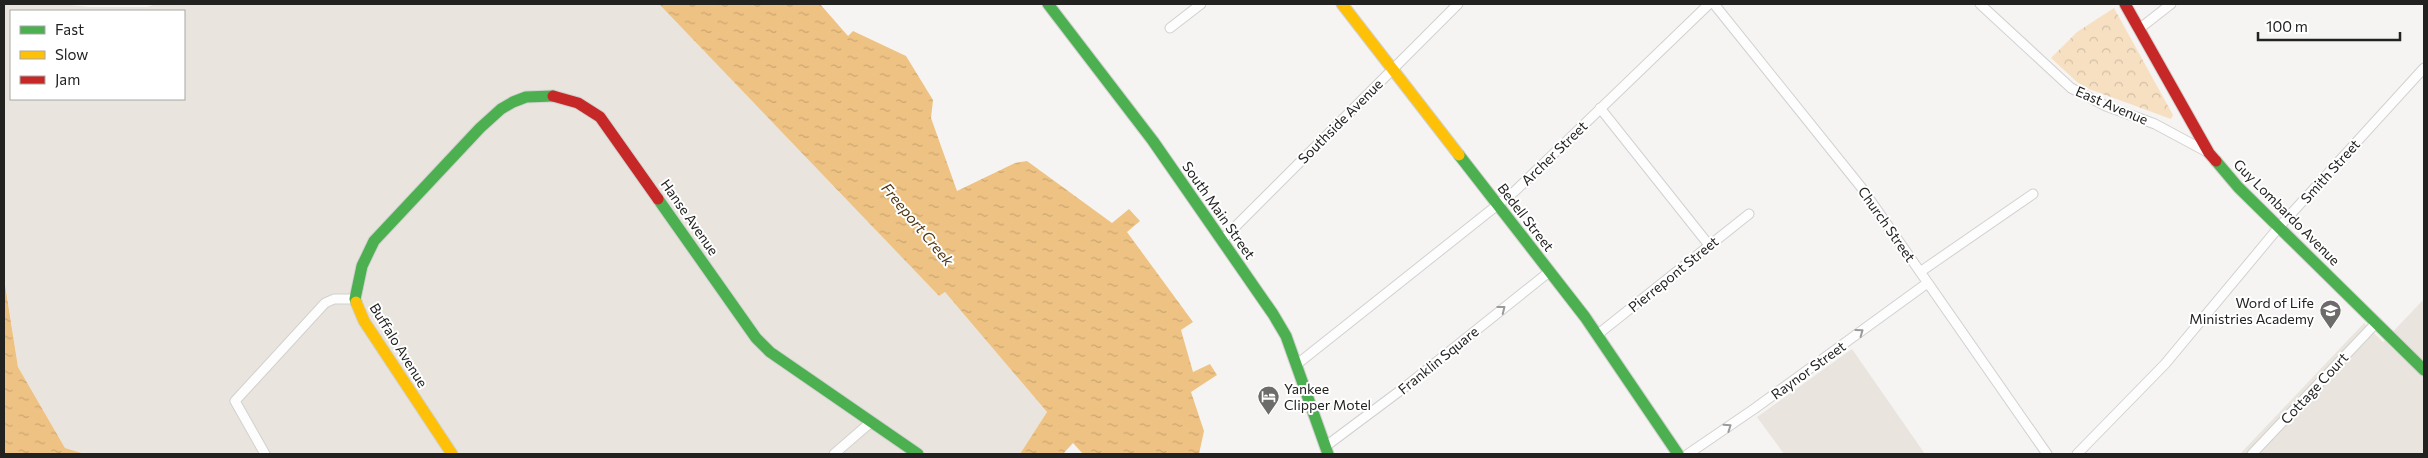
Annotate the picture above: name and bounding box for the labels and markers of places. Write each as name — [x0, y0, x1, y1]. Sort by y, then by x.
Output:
place label: Word of Life Ministries Academy — [2189, 294, 2314, 327]
school or university icon: Word of Life Ministries Academy — [2318, 298, 2342, 329]
place label: Yankee Clipper Motel — [1284, 380, 1371, 413]
hotel icon: Yankee Clipper Motel — [1256, 384, 1280, 415]

